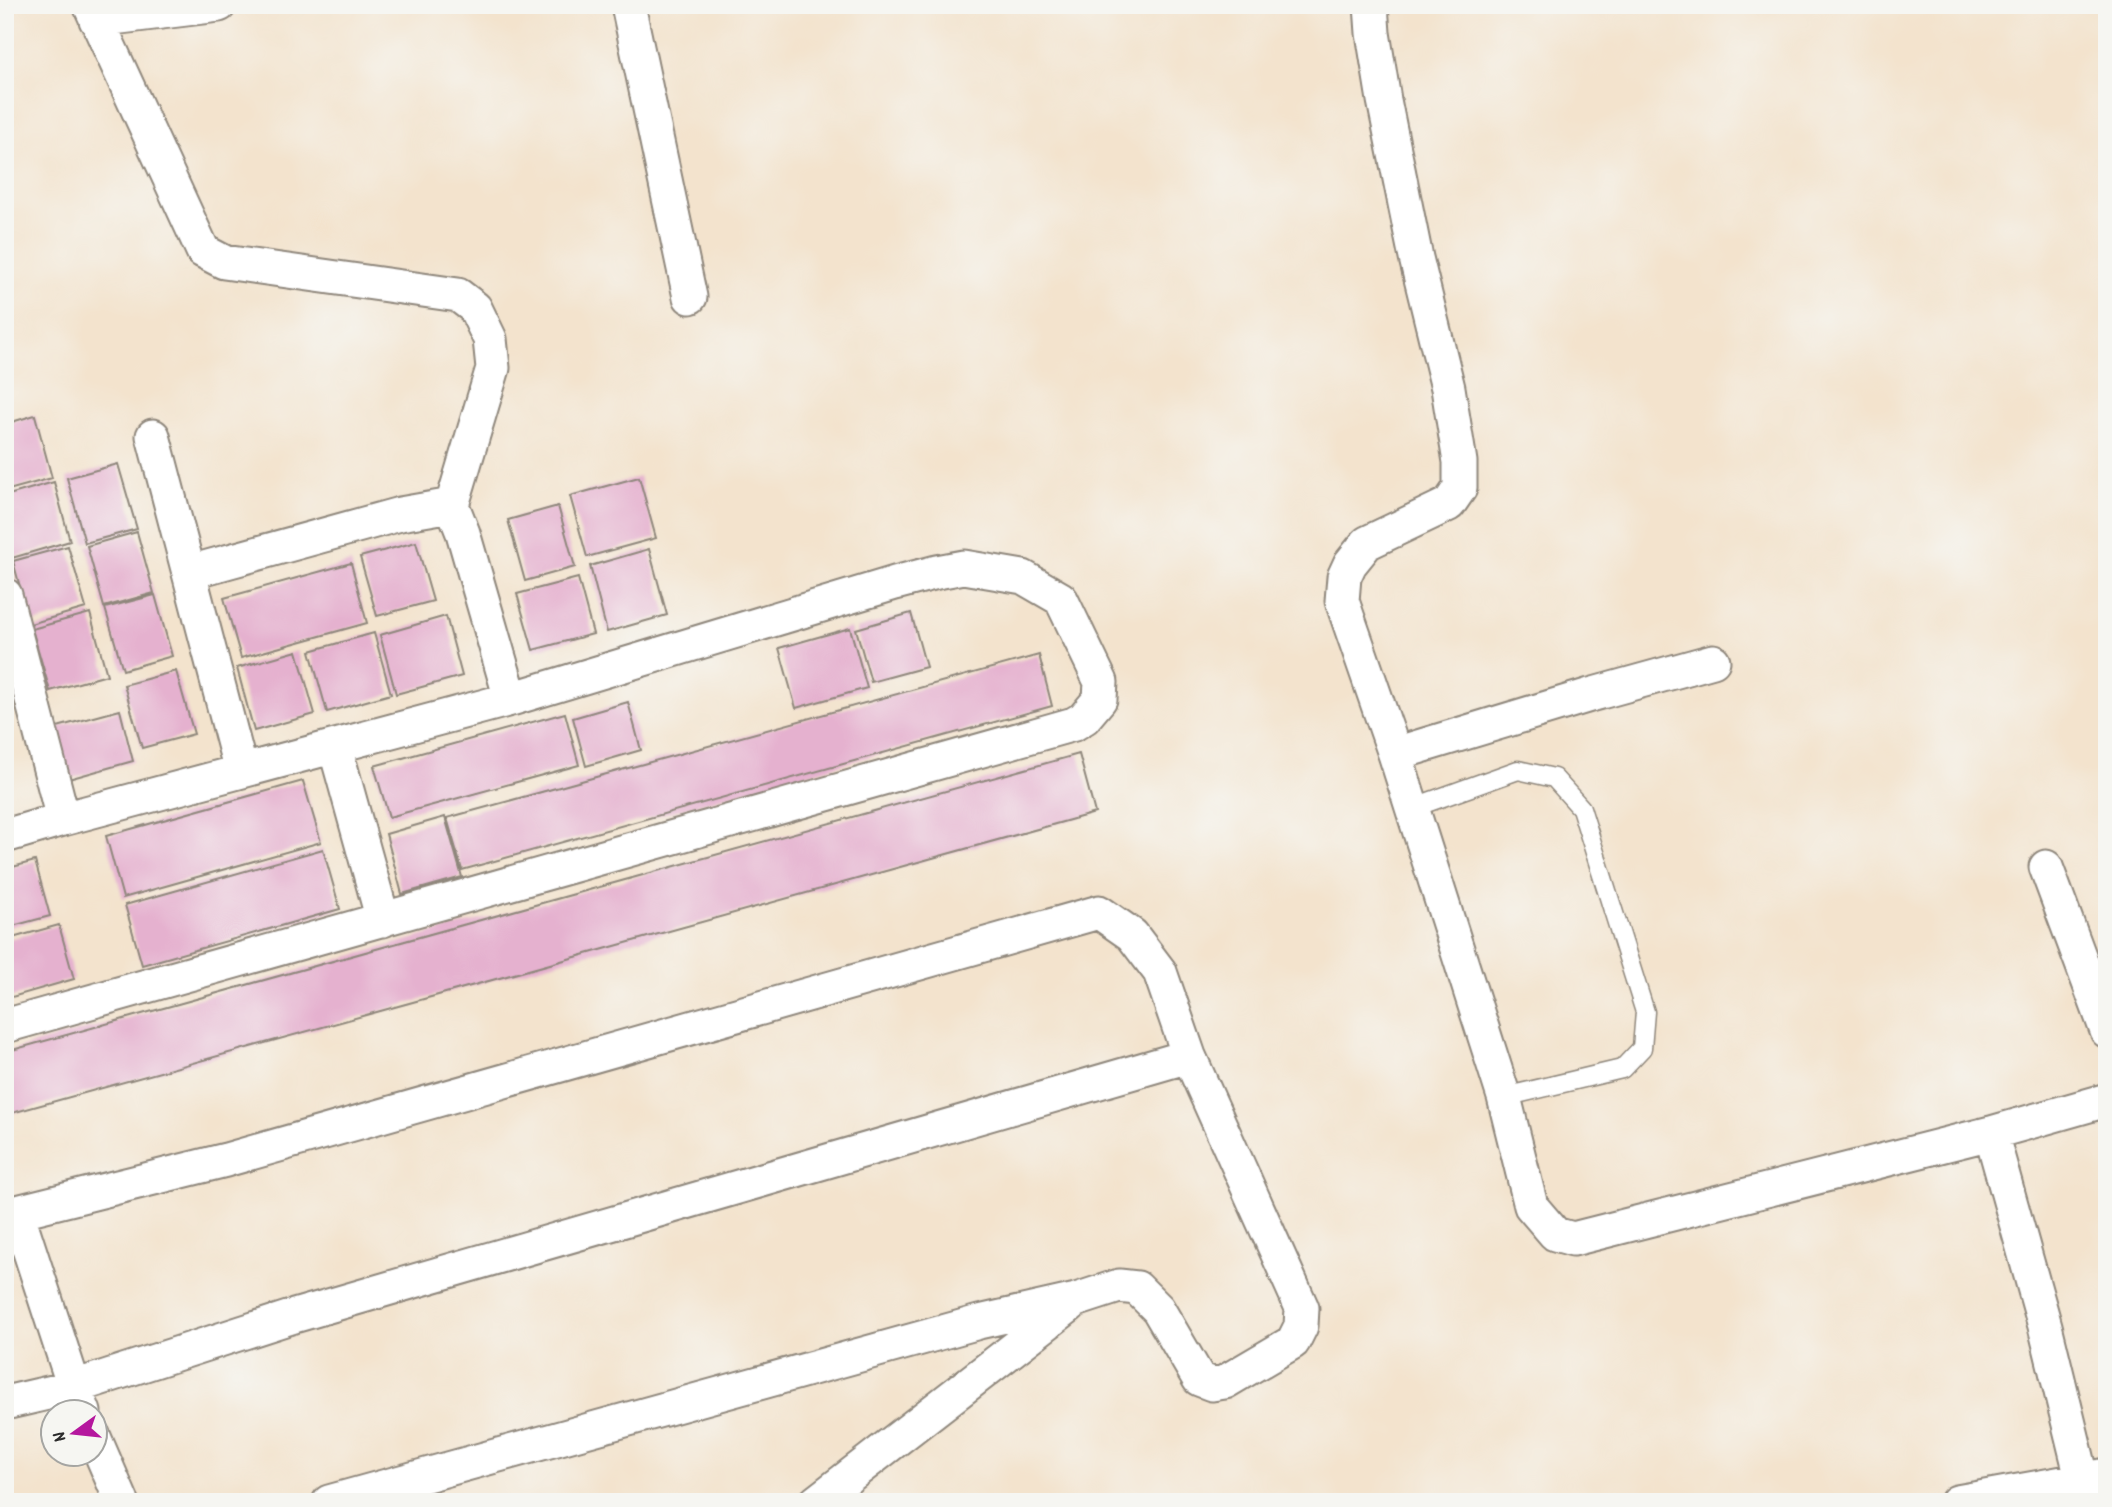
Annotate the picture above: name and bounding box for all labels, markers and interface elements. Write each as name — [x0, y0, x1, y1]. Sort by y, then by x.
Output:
north arrow — [38, 1398, 108, 1468]
text: N — [47, 1428, 75, 1445]

